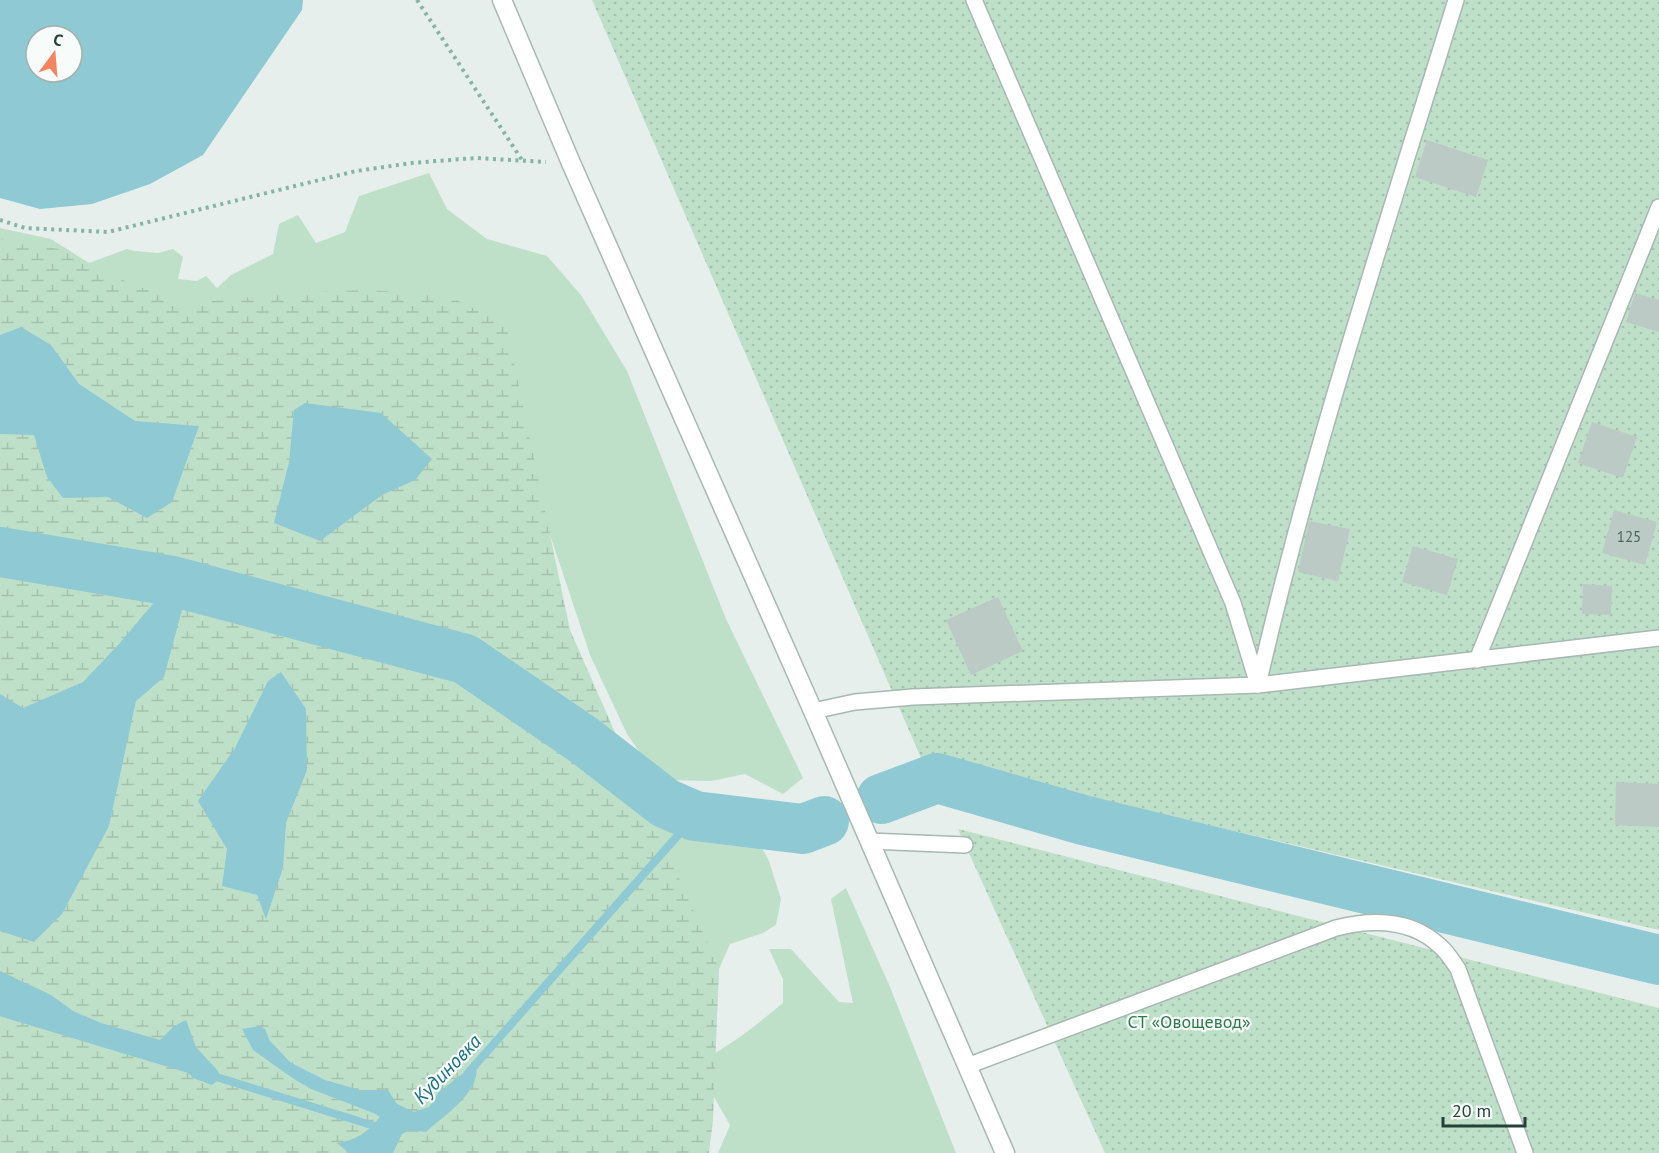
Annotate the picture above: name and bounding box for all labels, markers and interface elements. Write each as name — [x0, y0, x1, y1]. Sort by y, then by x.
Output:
north arrow — [24, 24, 84, 84]
text: С — [51, 29, 65, 50]
house number: 125 — [1617, 527, 1641, 546]
park label: СТ «Овощевод» — [1127, 1010, 1251, 1033]
water label: Кудиновка — [407, 1028, 487, 1109]
scale bar — [1443, 1090, 1526, 1128]
text: 20 m — [1452, 1099, 1491, 1122]

